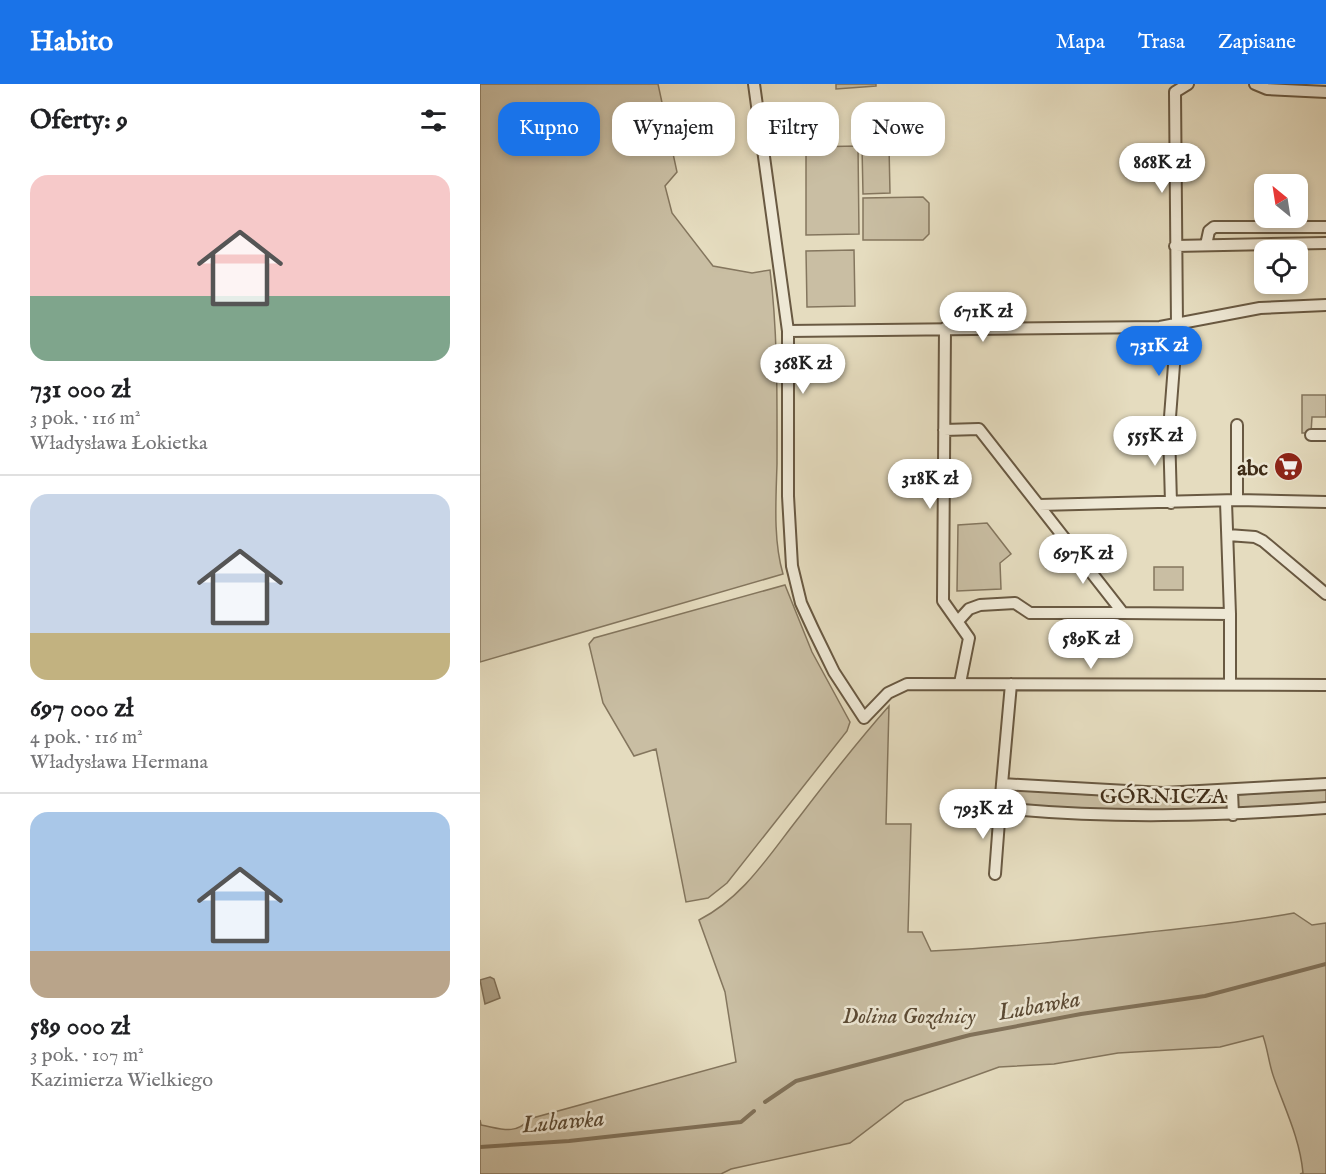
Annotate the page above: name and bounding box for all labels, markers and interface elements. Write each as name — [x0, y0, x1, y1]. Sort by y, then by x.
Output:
text: Habito — [30, 25, 113, 60]
text: Mapa — [1056, 29, 1105, 56]
text: Trasa — [1138, 29, 1185, 56]
text: Zapisane — [1218, 29, 1296, 56]
chip: Kupno — [498, 102, 600, 156]
chip: Wynajem — [612, 102, 735, 156]
chip: Filtry — [747, 102, 839, 156]
chip: Nowe — [851, 102, 945, 156]
text: Oferty: 9 — [30, 104, 128, 137]
icon: filters — [417, 104, 450, 137]
pin: 868K zł — [1107, 143, 1217, 194]
text: 868K zł — [1133, 150, 1191, 175]
north arrow — [1254, 174, 1308, 228]
map controls — [1254, 174, 1308, 294]
icon: home — [186, 214, 294, 322]
button: locate — [1254, 240, 1308, 294]
pin: 671K zł — [928, 292, 1038, 343]
text: 671K zł — [954, 299, 1012, 324]
pin: 731K zł — [1104, 326, 1214, 377]
text: 731K zł — [1130, 333, 1188, 358]
pin: 368K zł — [748, 344, 858, 395]
text: 368K zł — [774, 351, 832, 376]
text: 731 000 zł — [30, 373, 130, 406]
text: 3 pok. · 116 m² — [30, 406, 141, 431]
pin: 555K zł — [1100, 416, 1210, 467]
text: 555K zł — [1127, 423, 1183, 448]
text: Władysława Łokietka — [30, 431, 208, 456]
supermarket icon: abc — [1273, 451, 1305, 483]
place label: abc — [1237, 455, 1269, 483]
pin: 318K zł — [875, 459, 985, 510]
text: 318K zł — [902, 466, 958, 491]
icon: home — [186, 533, 294, 641]
pin: 697K zł — [1028, 534, 1138, 585]
text: 697K zł — [1053, 541, 1113, 566]
pin: 589K zł — [1036, 619, 1146, 670]
text: 589K zł — [1062, 626, 1120, 651]
text: 697 000 zł — [30, 692, 133, 725]
text: 4 pok. · 116 m² — [30, 725, 143, 750]
text: Władysława Hermana — [30, 750, 208, 775]
street label: GÓRNICZA — [1100, 783, 1227, 811]
pin: 793K zł — [928, 789, 1038, 840]
text: 793K zł — [953, 796, 1013, 821]
icon: home — [186, 851, 294, 959]
water label: Lubawka — [995, 984, 1083, 1029]
park label: Dolina Gozdnicy — [842, 1003, 976, 1031]
text: 589 000 zł — [30, 1010, 130, 1043]
text: 3 pok. · 107 m² — [30, 1043, 144, 1068]
text: Kazimierza Wielkiego — [30, 1068, 213, 1093]
water label: Lubawka — [520, 1103, 606, 1142]

